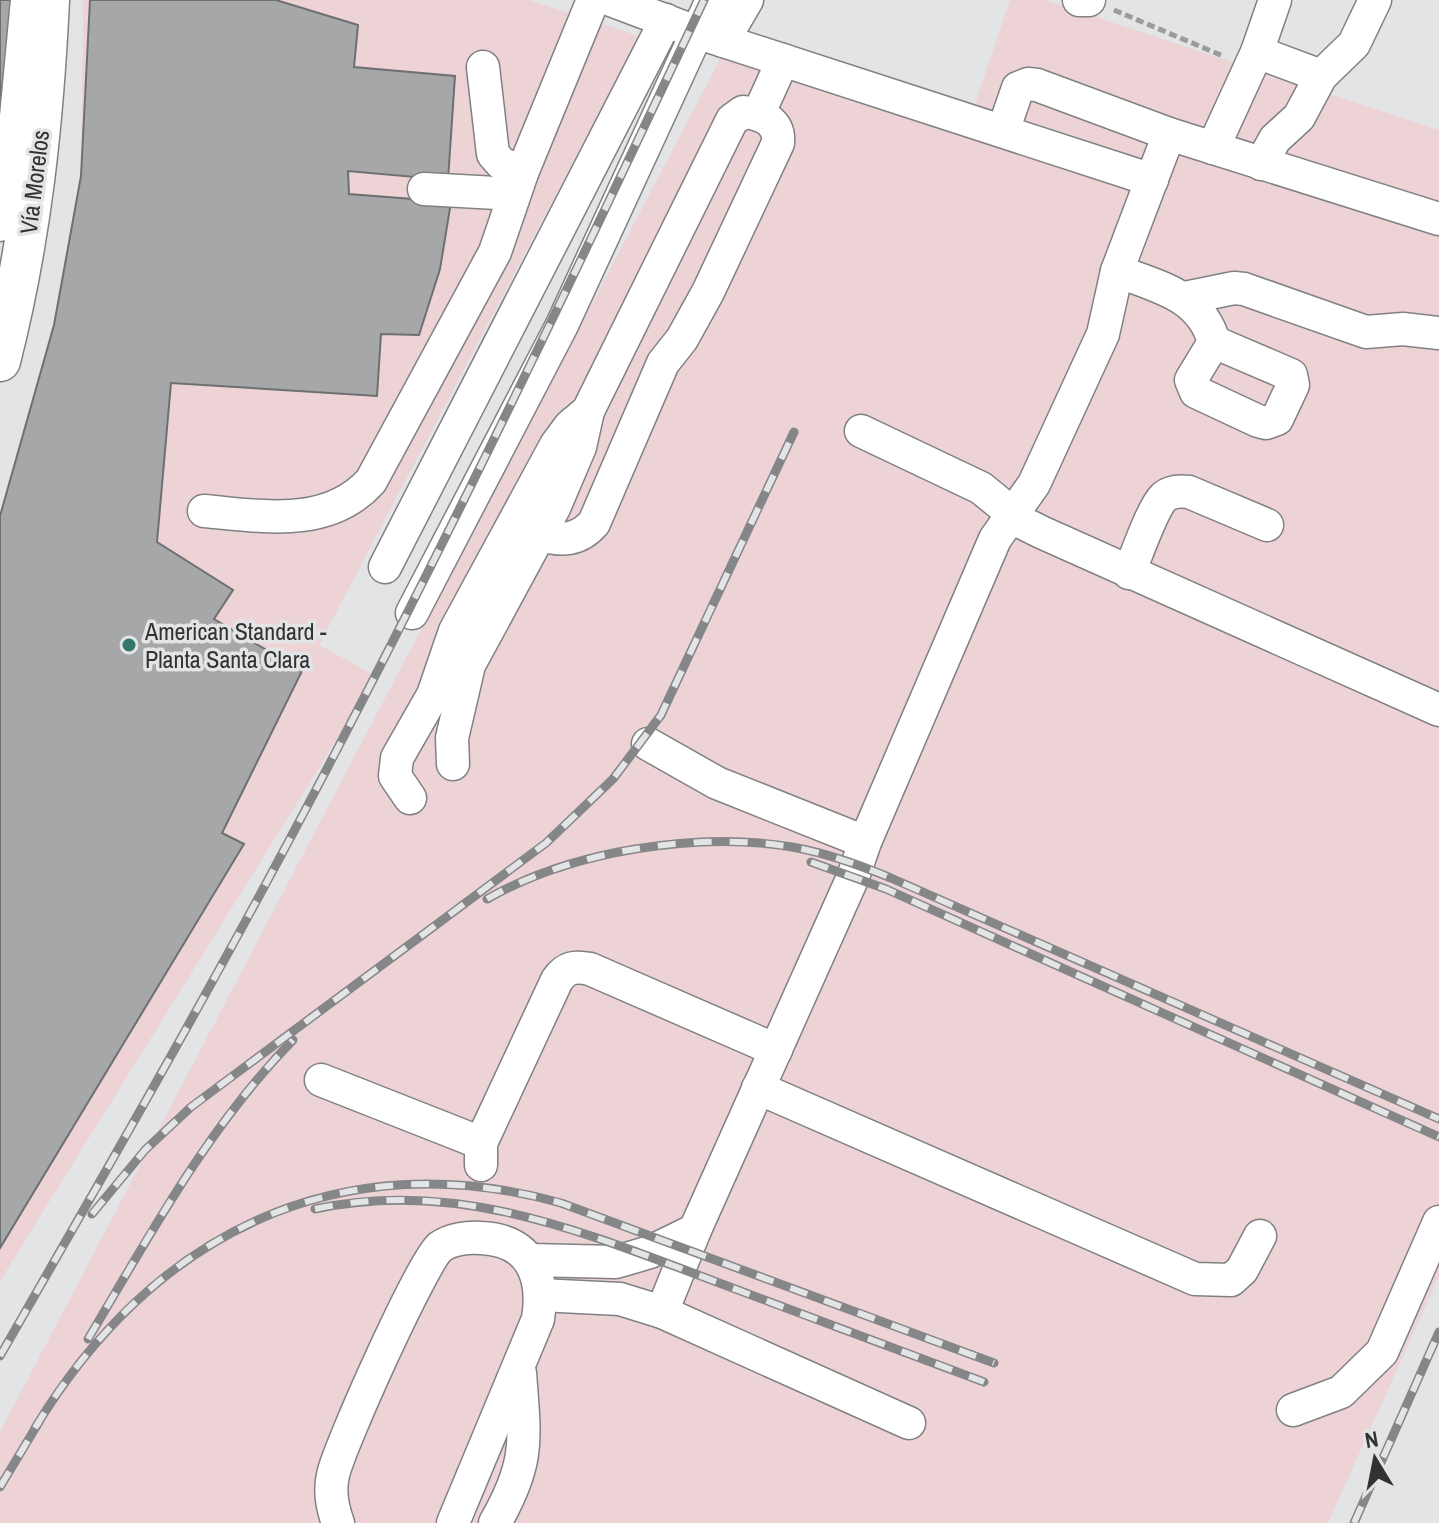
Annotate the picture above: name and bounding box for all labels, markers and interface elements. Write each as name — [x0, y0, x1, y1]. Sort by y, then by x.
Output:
street label: Vía Morelos — [12, 128, 56, 236]
place label: American Standard - Planta Santa Clara — [144, 615, 327, 675]
marker: American Standard - Planta Santa Clara — [120, 636, 138, 654]
north arrow — [1335, 1419, 1415, 1499]
text: N — [1363, 1423, 1381, 1455]

